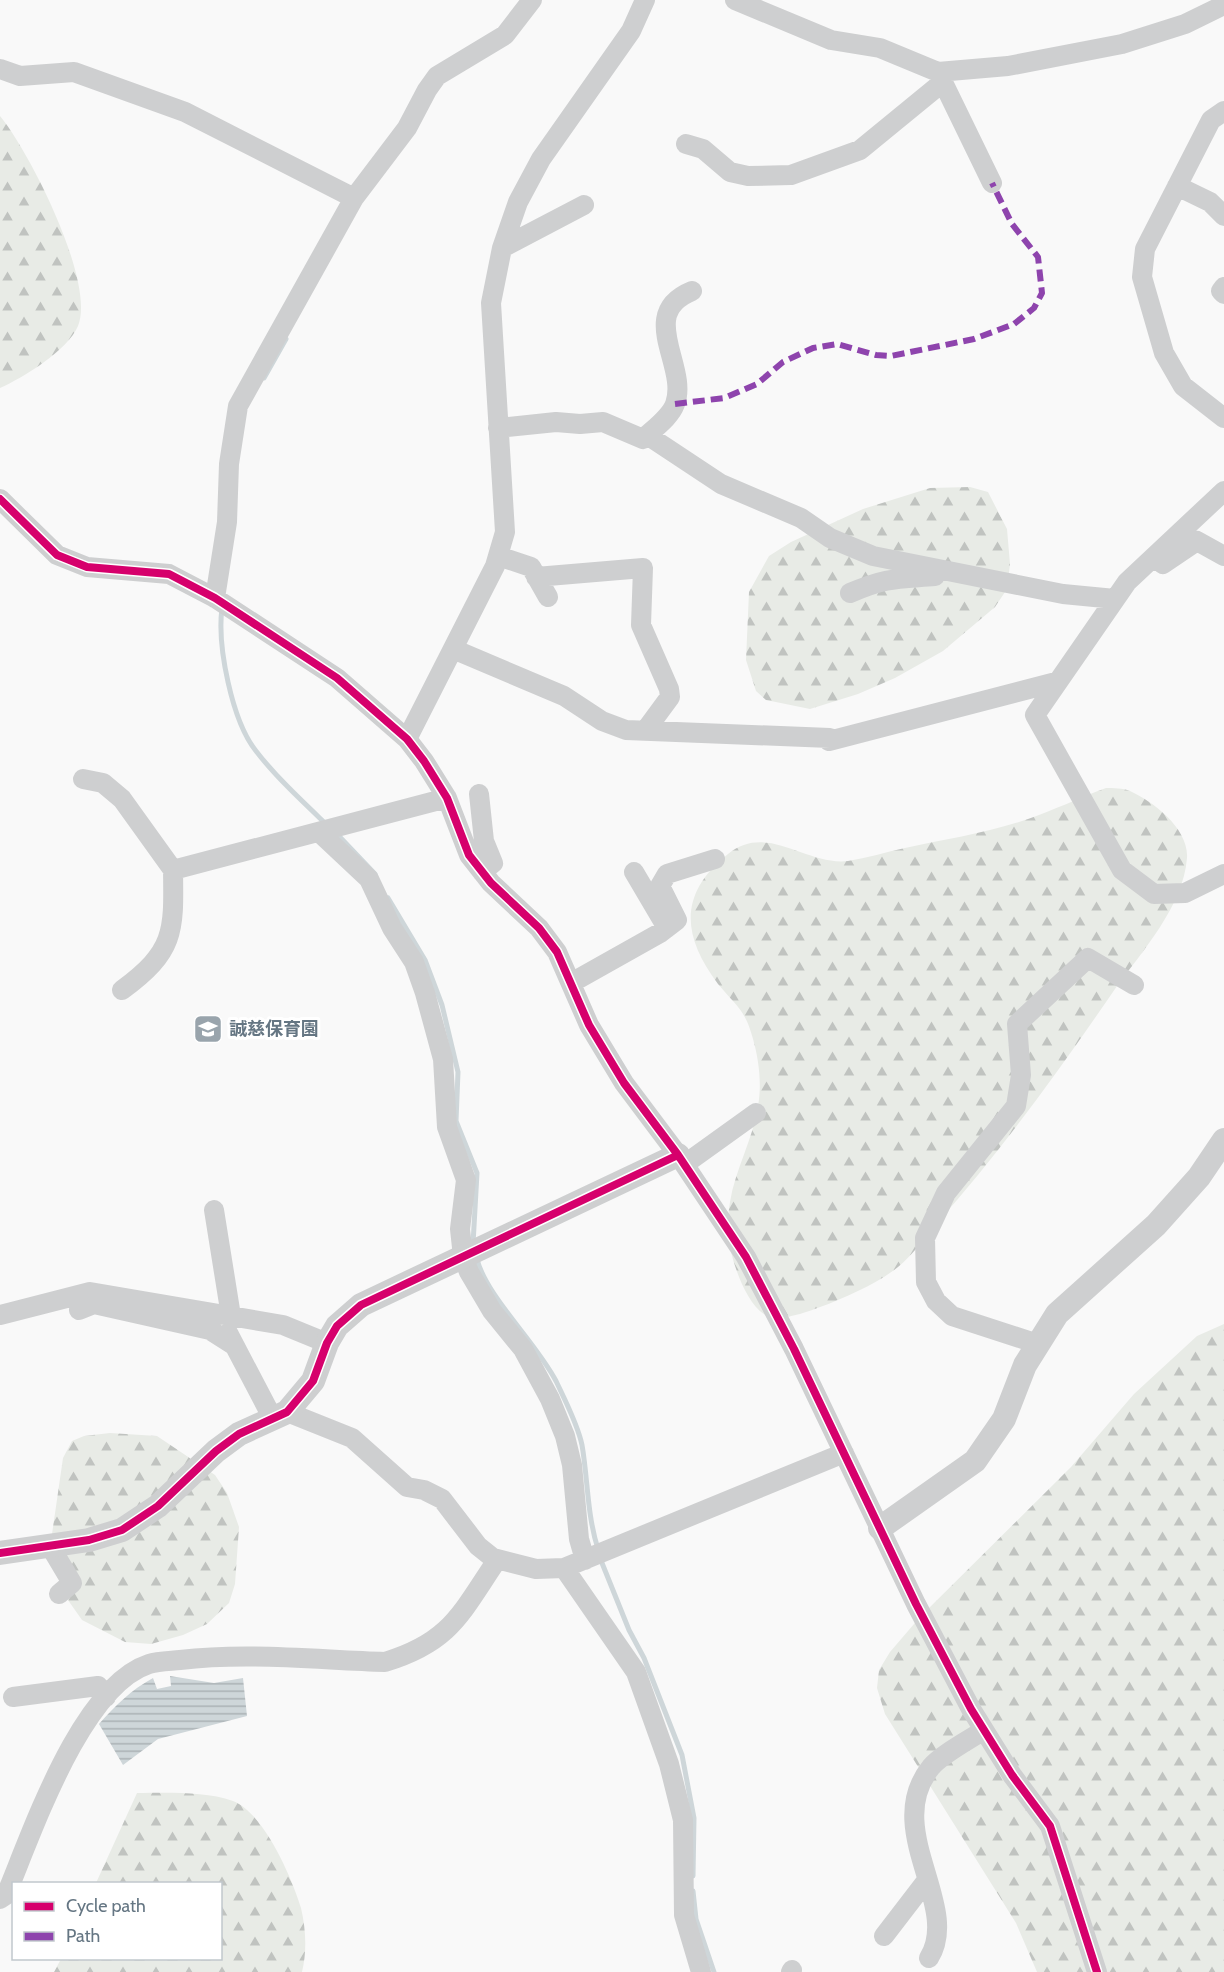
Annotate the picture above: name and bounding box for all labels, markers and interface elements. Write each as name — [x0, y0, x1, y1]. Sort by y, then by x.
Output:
school or university icon: 誠慈保育園 — [192, 1013, 224, 1045]
place label: 誠慈保育園 — [229, 1018, 319, 1040]
legend — [12, 1882, 222, 1960]
text: Cycle path — [66, 1895, 146, 1917]
text: Path — [66, 1925, 100, 1947]

